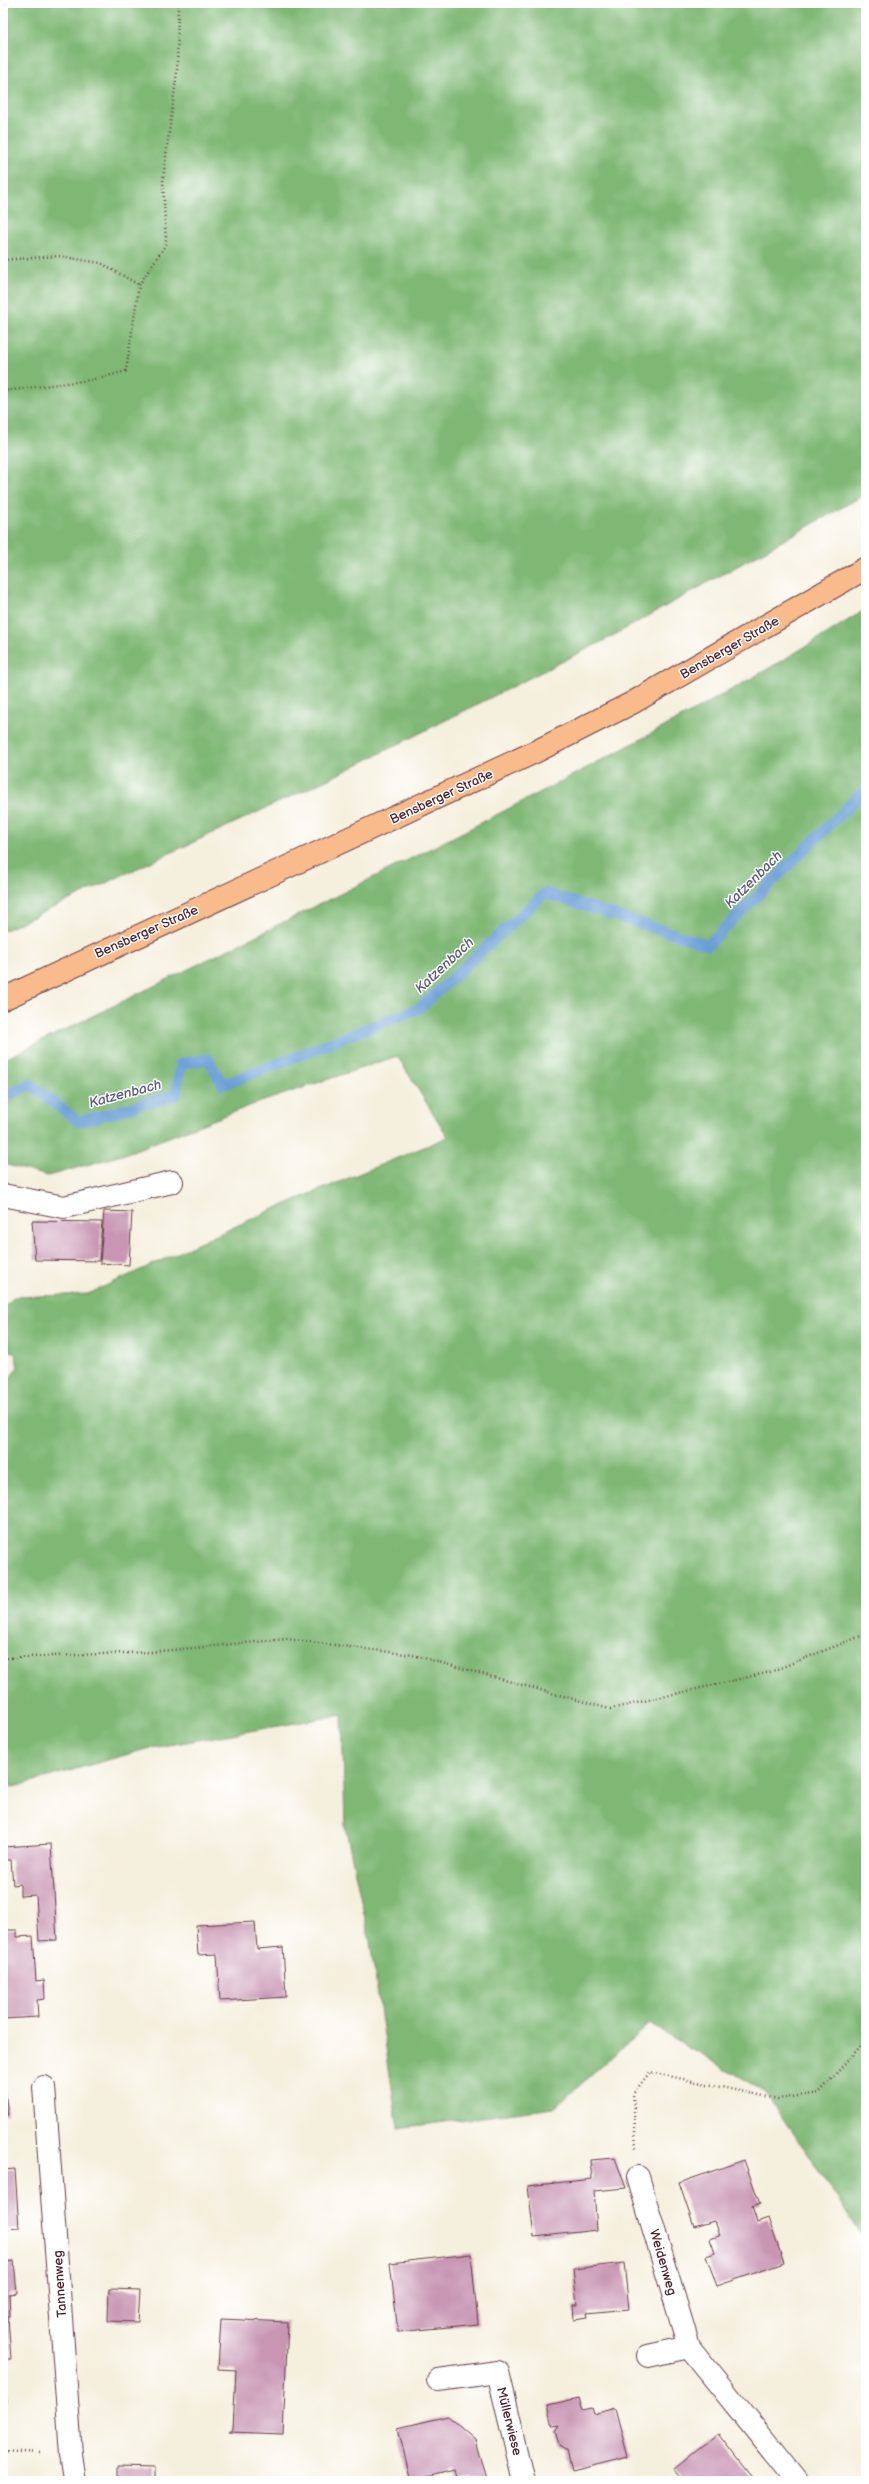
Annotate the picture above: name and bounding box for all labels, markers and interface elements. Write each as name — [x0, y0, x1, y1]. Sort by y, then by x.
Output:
street label: Bensberger Straße — [677, 613, 782, 683]
street label: Bensberger Straße — [387, 766, 496, 828]
water label: Katzenbach — [721, 847, 786, 912]
street label: Bensberger Straße — [92, 902, 201, 962]
water label: Katzenbach — [411, 934, 478, 997]
water label: Katzenbach — [87, 1076, 164, 1111]
street label: Weidenweg — [646, 2227, 680, 2297]
street label: Tannenweg — [50, 2250, 70, 2318]
street label: Müllerwiese — [493, 2385, 525, 2458]

